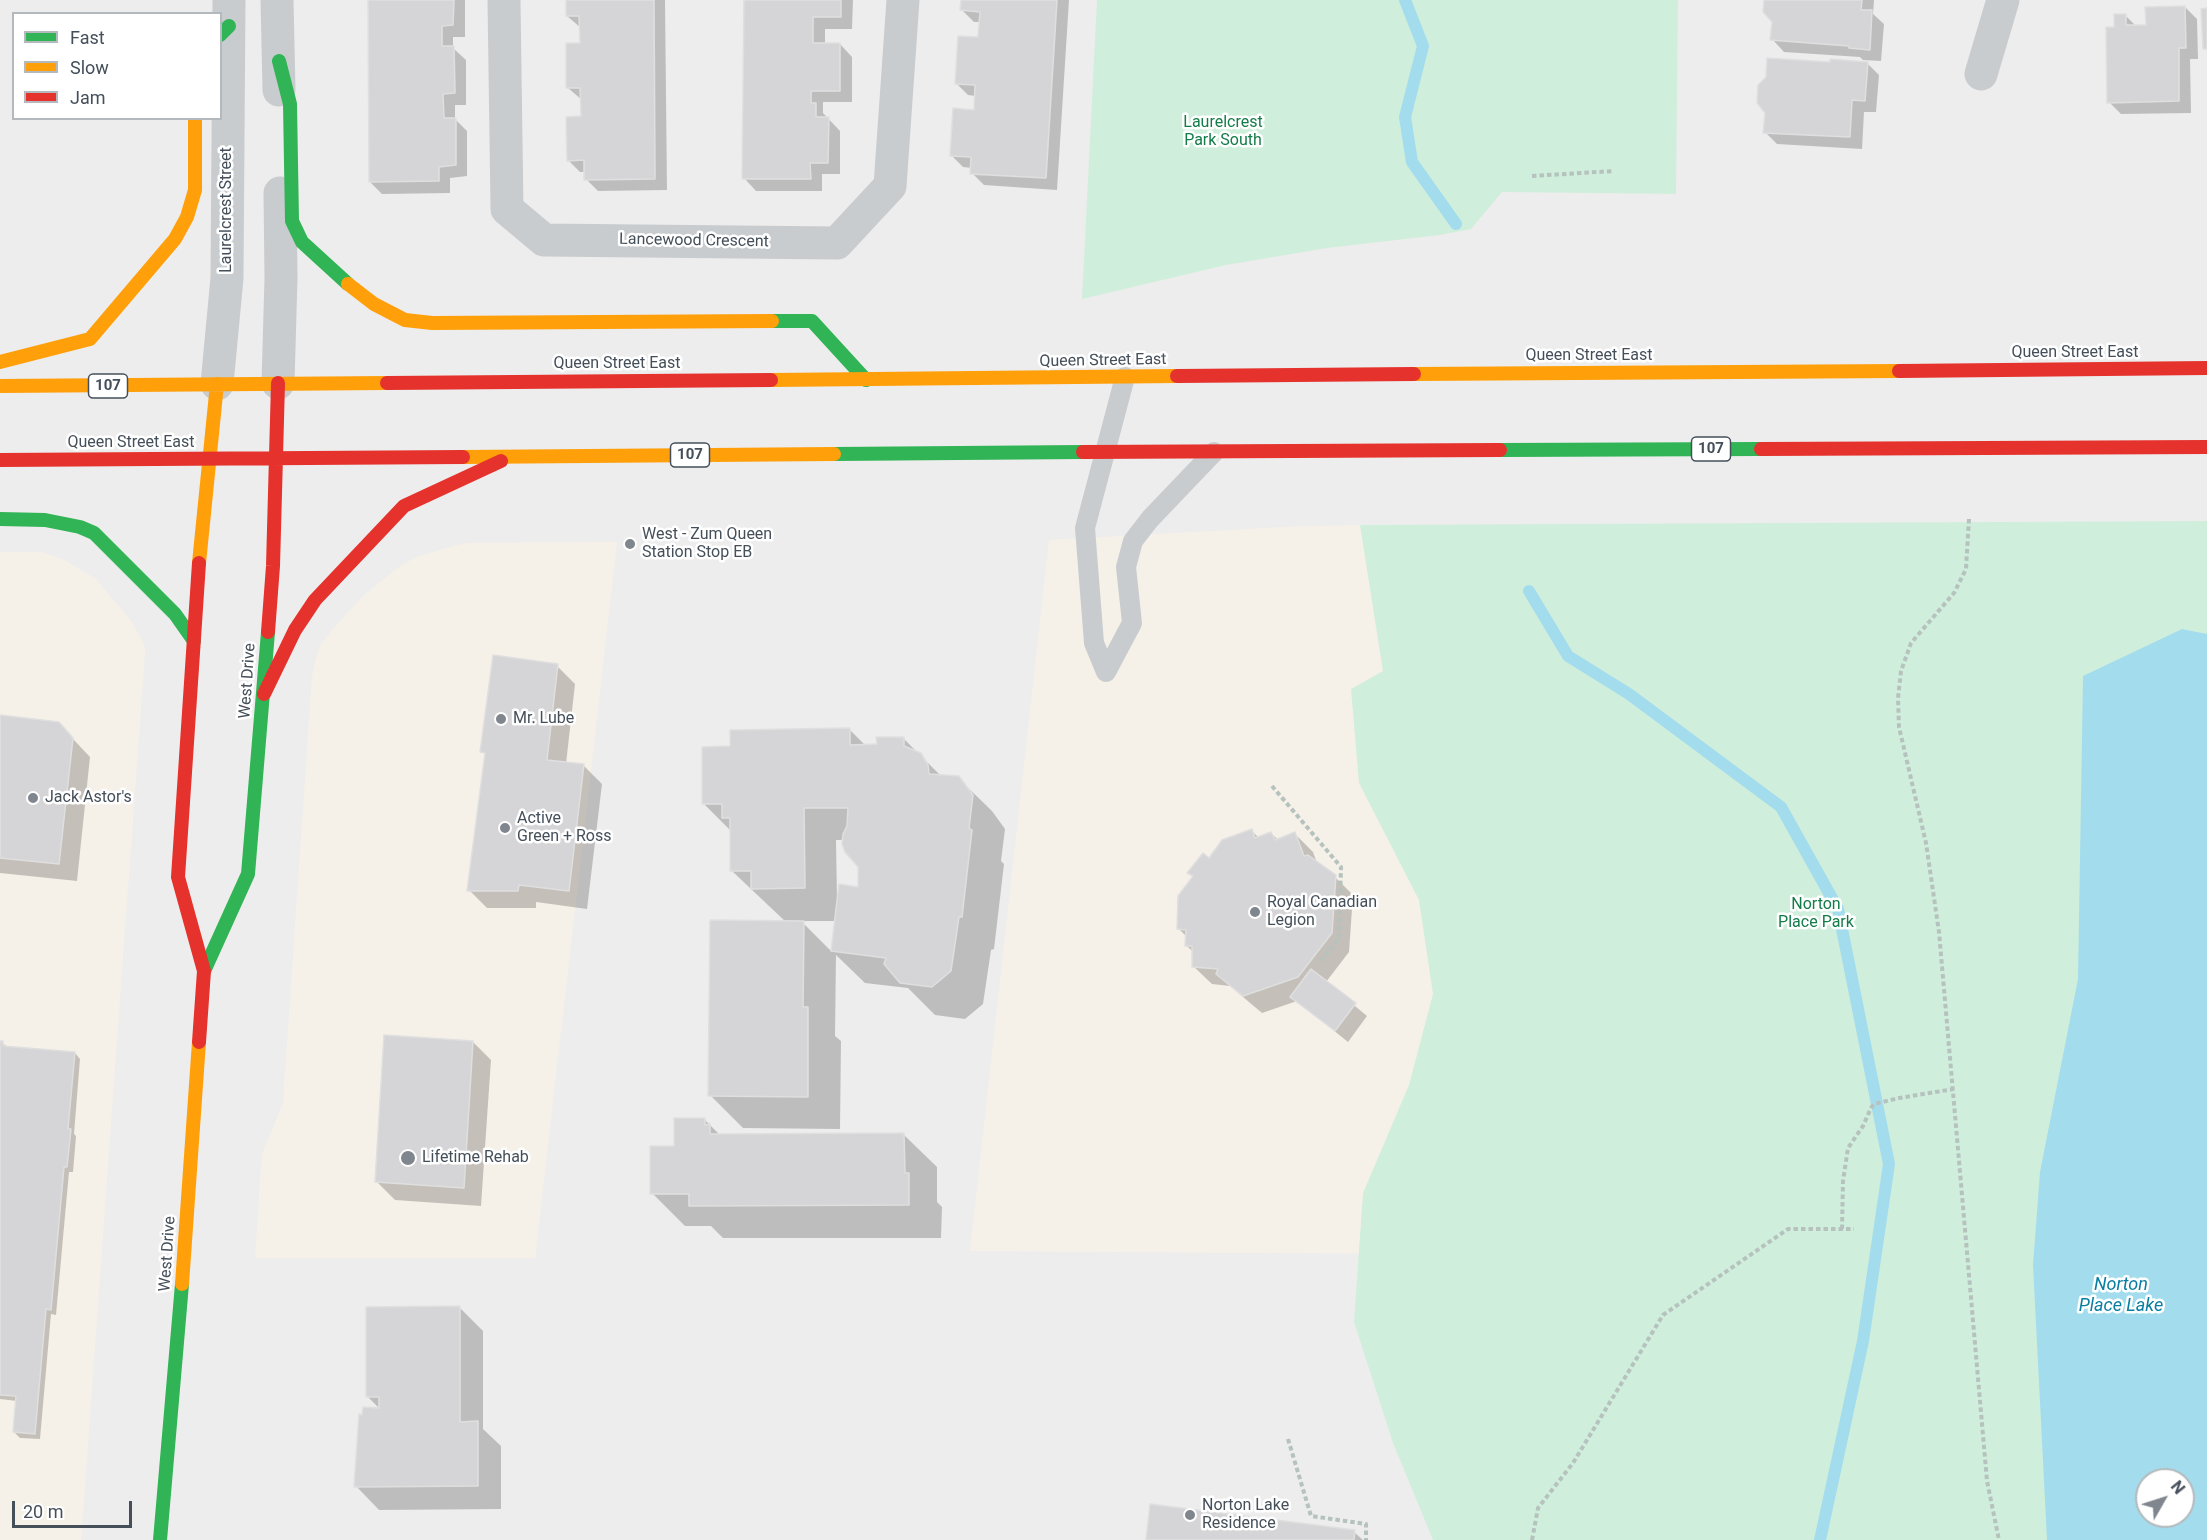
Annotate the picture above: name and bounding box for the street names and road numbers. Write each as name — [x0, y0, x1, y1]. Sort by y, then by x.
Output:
street label: Laurelcrest Street — [217, 147, 237, 273]
street label: Lancewood Crescent — [619, 230, 769, 252]
street label: Queen Street East — [2011, 343, 2139, 363]
street label: Queen Street East — [1525, 346, 1653, 366]
street label: Queen Street East — [1039, 350, 1167, 372]
street label: Queen Street East — [553, 354, 681, 374]
road number: 107 — [88, 374, 128, 398]
street label: Queen Street East — [67, 433, 195, 453]
road number: 107 — [1692, 437, 1730, 461]
road number: 107 — [670, 443, 710, 467]
street label: West Drive — [236, 643, 260, 719]
street label: West Drive — [156, 1216, 180, 1292]

